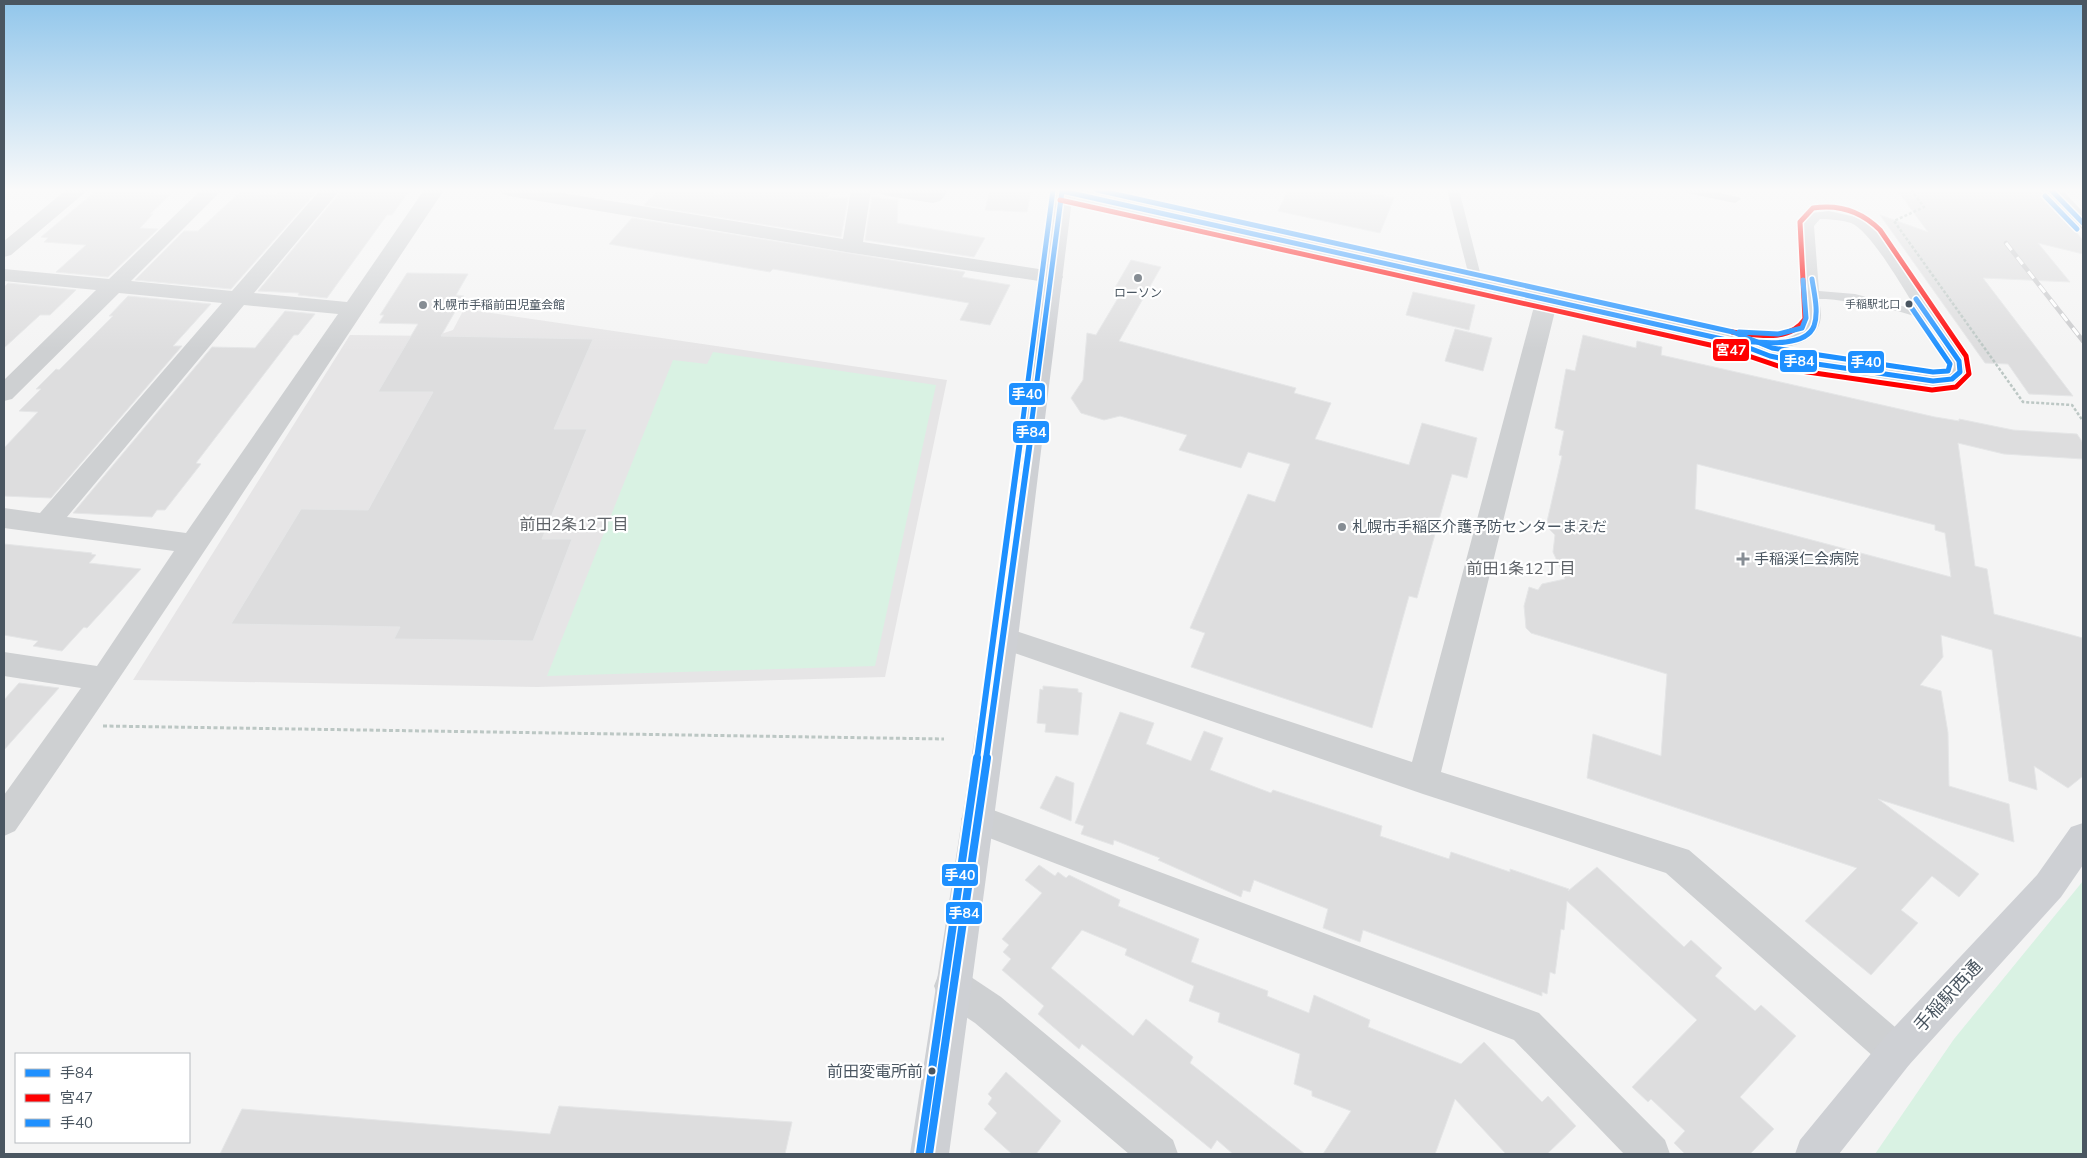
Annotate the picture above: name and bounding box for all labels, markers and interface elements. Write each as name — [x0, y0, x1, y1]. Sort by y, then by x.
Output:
marker: ローソン — [1132, 272, 1144, 284]
place label: ローソン — [1114, 285, 1162, 300]
place label: 札幌市手稲前田児童会館 — [433, 297, 565, 312]
place label: 手稲駅北口 — [1845, 297, 1900, 311]
marker: 札幌市手稲前田児童会館 — [417, 299, 429, 311]
marker: 手稲駅北口 — [1904, 299, 1914, 309]
line badge: 宮47 — [1712, 338, 1750, 362]
text: 宮47 — [1716, 341, 1746, 359]
line badge: 手84 — [1779, 349, 1818, 373]
line badge: 手40 — [1847, 350, 1885, 374]
text: 手84 — [1784, 352, 1815, 370]
text: 手40 — [1851, 353, 1881, 371]
line badge: 手40 — [1008, 382, 1046, 406]
text: 手40 — [1012, 385, 1042, 403]
line badge: 手84 — [1012, 420, 1050, 444]
text: 手84 — [1016, 423, 1047, 441]
district label: 前田2条12丁目 — [520, 514, 628, 534]
place label: 札幌市手稲区介護予防センターまえだ — [1352, 517, 1607, 536]
marker: 札幌市手稲区介護予防センターまえだ — [1336, 521, 1348, 533]
place label: 手稲渓仁会病院 — [1754, 549, 1859, 568]
marker: 手稲渓仁会病院 — [1736, 552, 1750, 566]
district label: 前田1条12丁目 — [1467, 558, 1575, 578]
line badge: 手40 — [941, 863, 979, 887]
text: 手40 — [945, 866, 975, 884]
line badge: 手84 — [945, 901, 983, 925]
text: 手84 — [949, 904, 980, 922]
street label: 手稲駅西通 — [1909, 955, 1987, 1036]
legend — [15, 1053, 190, 1143]
place label: 前田変電所前 — [827, 1061, 923, 1081]
text: 手84 — [60, 1063, 93, 1082]
marker: 前田変電所前 — [927, 1066, 937, 1076]
text: 宮47 — [60, 1088, 93, 1107]
text: 手40 — [60, 1113, 93, 1132]

